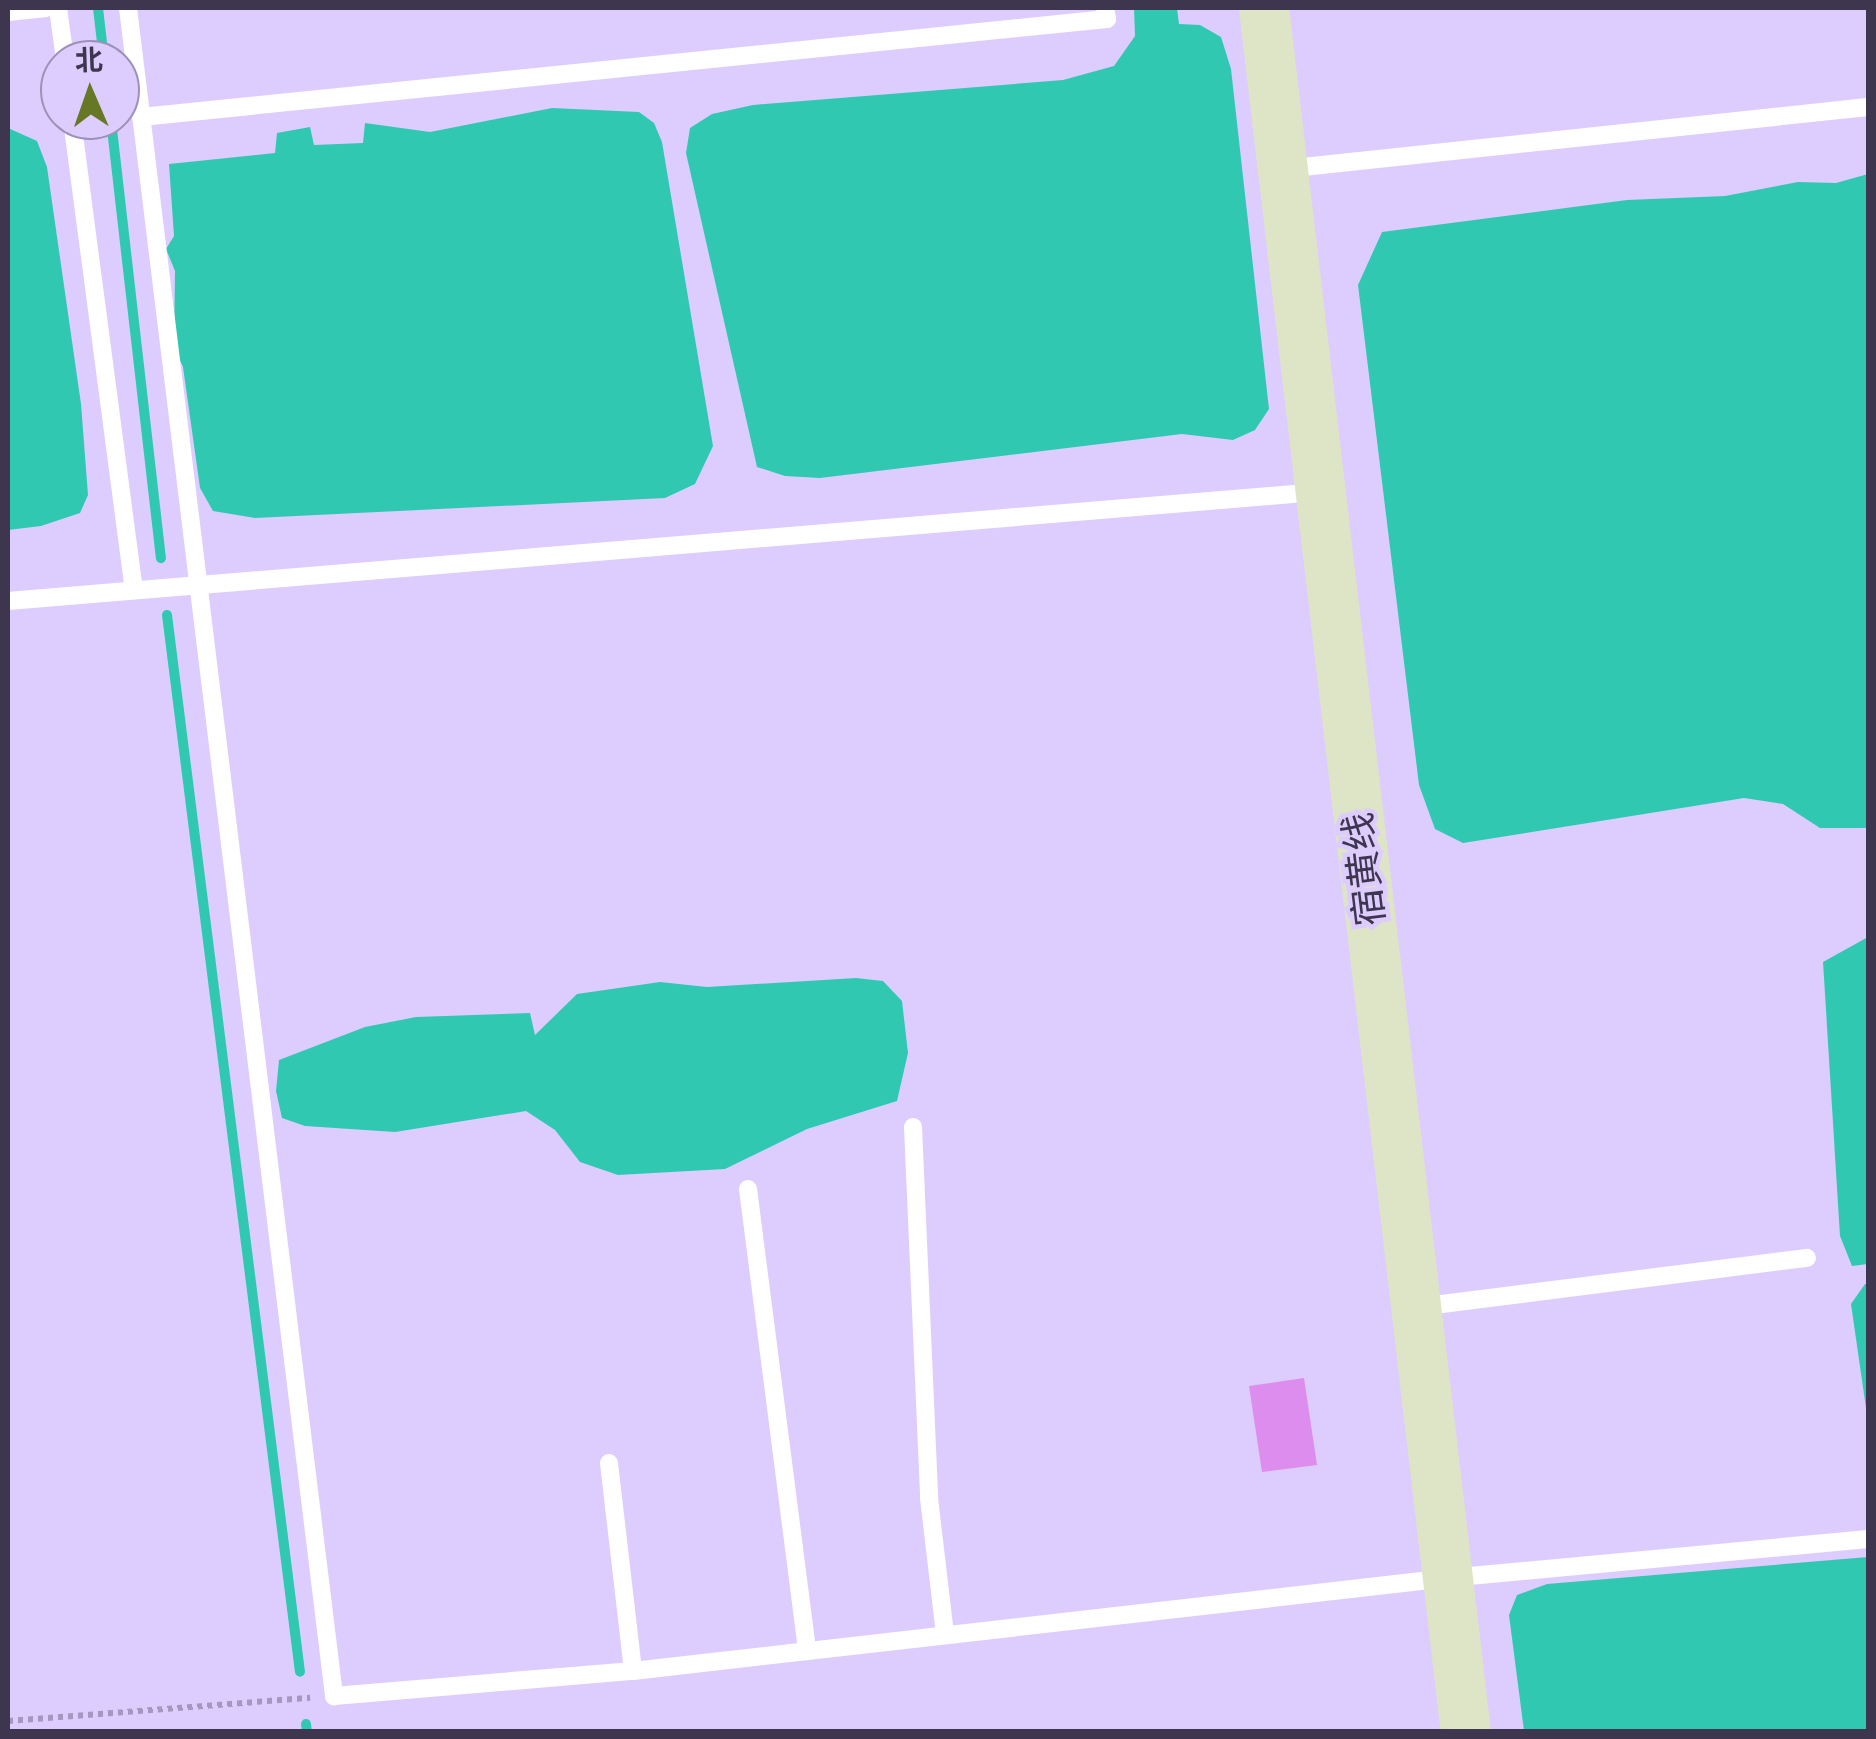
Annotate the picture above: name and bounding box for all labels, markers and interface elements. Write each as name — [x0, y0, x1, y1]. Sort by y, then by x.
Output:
north arrow — [40, 40, 140, 140]
text: 北 — [74, 40, 104, 83]
street label: 宿黄线 — [1337, 810, 1397, 928]

